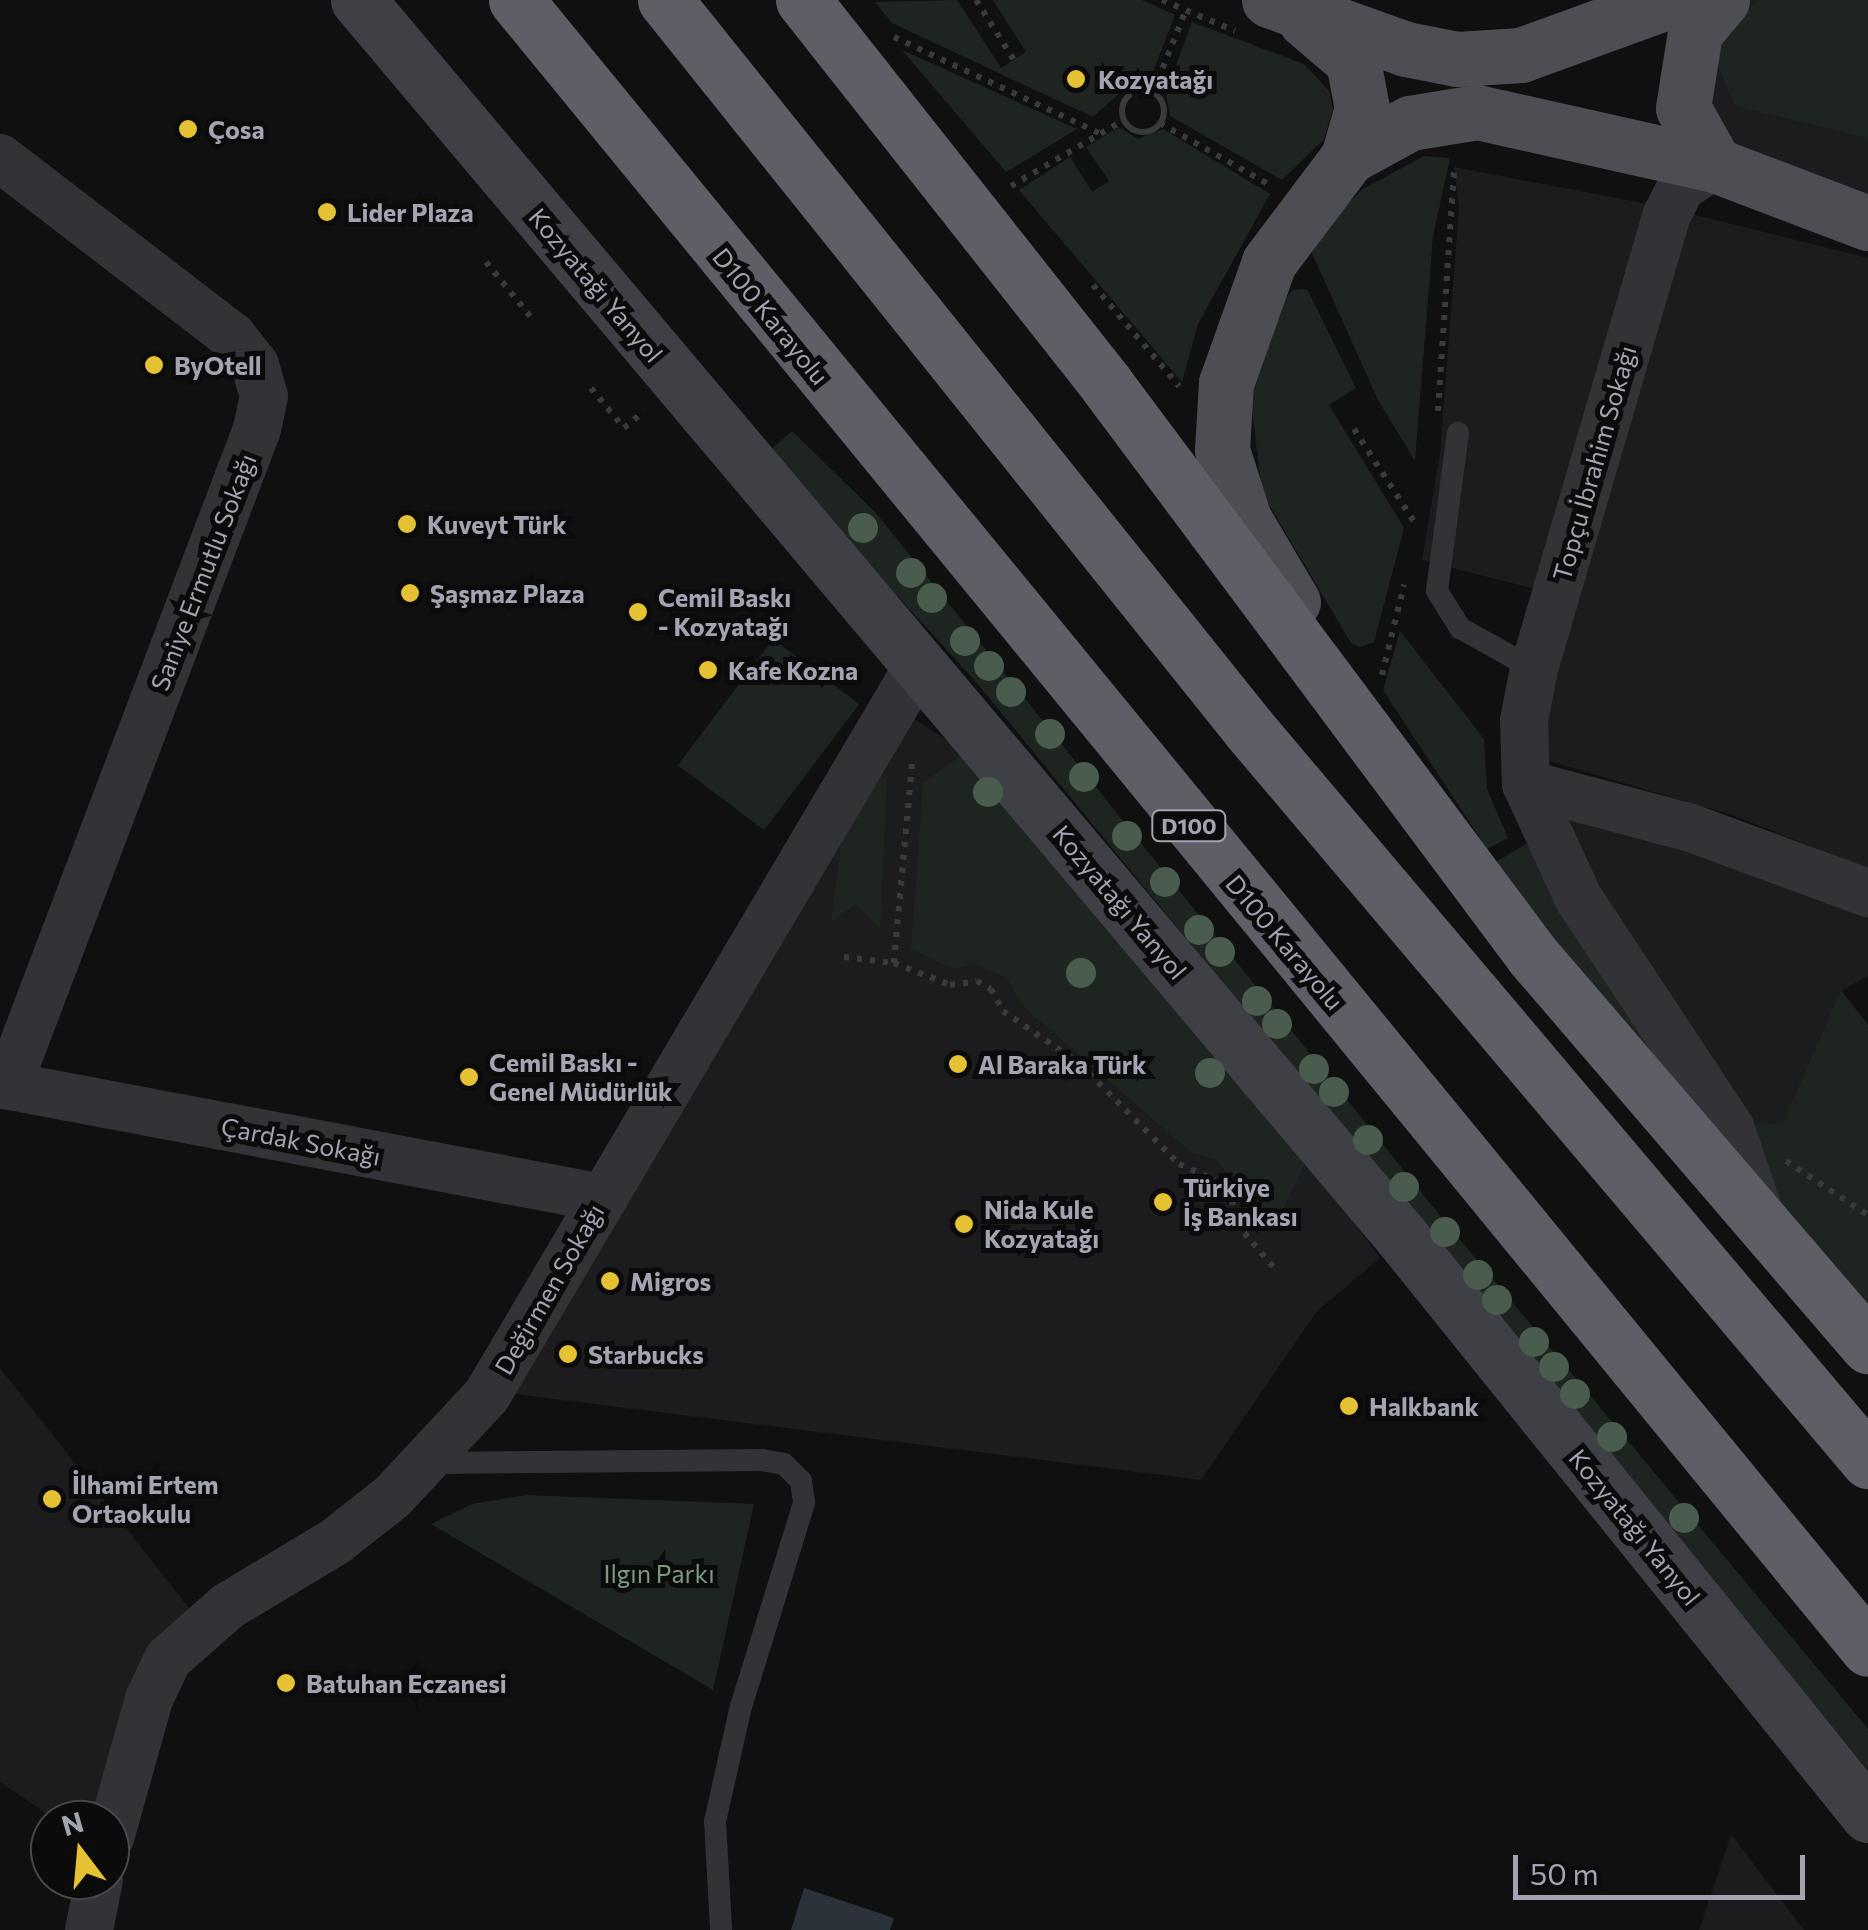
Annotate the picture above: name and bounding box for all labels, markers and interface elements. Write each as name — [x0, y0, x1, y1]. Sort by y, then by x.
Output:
place label: Kozyatağı — [1098, 64, 1213, 94]
marker: Kozyatağı — [1063, 66, 1089, 92]
place label: Çosa — [208, 114, 265, 144]
marker: Çosa — [177, 118, 199, 140]
place label: Lider Plaza — [347, 197, 474, 227]
marker: Lider Plaza — [316, 201, 338, 223]
street label: Kozyatağı Yanyol — [523, 202, 669, 368]
street label: D100 Karayolu — [707, 242, 835, 390]
street label: Topçu İbrahim Sokağı — [1546, 342, 1642, 584]
place label: ByOtell — [174, 350, 262, 380]
marker: ByOtell — [143, 354, 165, 376]
street label: Saniye Ermutlu Sokağı — [144, 449, 262, 695]
place label: Kuveyt Türk — [427, 509, 567, 539]
marker: Kuveyt Türk — [396, 513, 418, 535]
place label: Şaşmaz Plaza — [430, 578, 585, 608]
marker: Şaşmaz Plaza — [399, 582, 421, 604]
place label: Cemil Baskı - Kozyatağı — [658, 583, 791, 642]
marker: Cemil Baskı - Kozyatağı — [627, 601, 649, 623]
place label: Kafe Kozna — [728, 655, 858, 685]
marker: Kafe Kozna — [697, 659, 719, 681]
road number: D100 — [1149, 809, 1229, 843]
street label: Kozyatağı Yanyol — [1047, 819, 1193, 985]
street label: D100 Karayolu — [1220, 869, 1350, 1015]
place label: Cemil Baskı - Genel Müdürlük — [489, 1048, 672, 1107]
place label: Al Baraka Türk — [978, 1049, 1146, 1079]
marker: Al Baraka Türk — [947, 1053, 969, 1075]
marker: Cemil Baskı - Genel Müdürlük — [458, 1066, 480, 1088]
street label: Çardak Sokağı — [219, 1111, 383, 1171]
place label: Türkiye İş Bankası — [1183, 1173, 1298, 1232]
marker: Türkiye İş Bankası — [1152, 1191, 1174, 1213]
place label: Nida Kule Kozyatağı — [984, 1195, 1099, 1254]
street label: Değirmen Sokağı — [488, 1198, 610, 1380]
marker: Nida Kule Kozyatağı — [953, 1213, 975, 1235]
place label: Migros — [630, 1266, 711, 1296]
marker: Migros — [599, 1270, 621, 1292]
place label: Starbucks — [588, 1339, 704, 1369]
marker: Starbucks — [557, 1343, 579, 1365]
place label: Halkbank — [1369, 1391, 1479, 1421]
marker: Halkbank — [1338, 1395, 1360, 1417]
street label: Kozyatağı Yanyol — [1563, 1443, 1707, 1611]
place label: İlhami Ertem Ortaokulu — [72, 1470, 219, 1529]
marker: İlhami Ertem Ortaokulu — [41, 1488, 63, 1510]
park label: Ilgın Parkı — [603, 1558, 715, 1588]
place label: Batuhan Eczanesi — [306, 1668, 507, 1698]
marker: Batuhan Eczanesi — [275, 1672, 297, 1694]
north arrow — [30, 1800, 130, 1900]
text: N — [58, 1804, 87, 1842]
scale bar — [1518, 1835, 1810, 1897]
text: 50 m — [1530, 1854, 1599, 1891]

